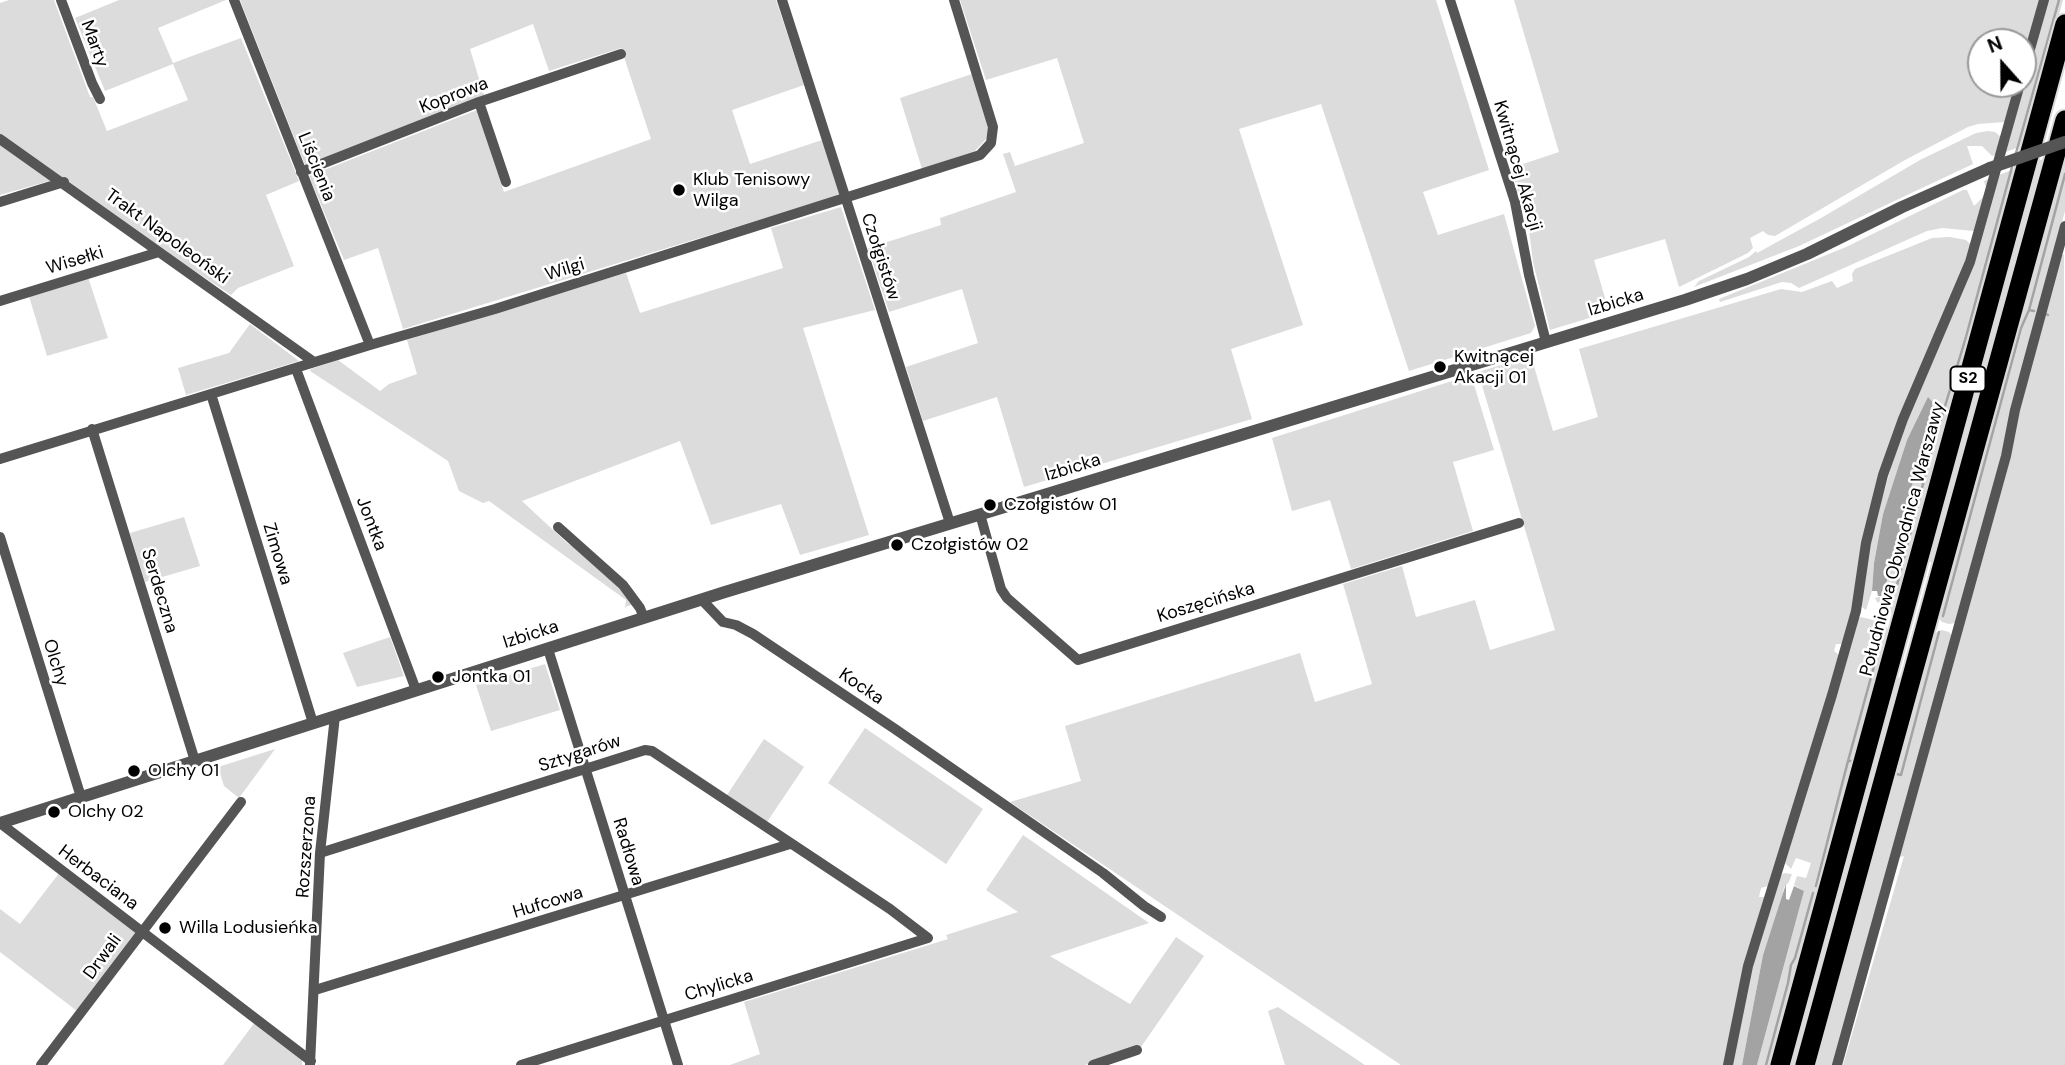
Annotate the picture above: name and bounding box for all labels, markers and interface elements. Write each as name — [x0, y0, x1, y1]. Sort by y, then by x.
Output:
street label: Marty — [76, 17, 112, 71]
north arrow — [1967, 28, 2037, 98]
text: N — [1984, 31, 2006, 59]
street label: Koprowa — [417, 73, 491, 119]
street label: Kwitnącej Akacji — [1488, 98, 1546, 234]
street label: Liścienia — [292, 130, 340, 204]
place label: Klub Tenisowy Wilga — [693, 169, 810, 212]
marker: Klub Tenisowy Wilga — [671, 182, 687, 198]
street label: Trakt Napoleoński — [101, 185, 233, 289]
street label: Czołgistów — [856, 211, 904, 303]
street label: Wisełki — [44, 242, 106, 280]
street label: Wilgi — [543, 254, 587, 286]
street label: Izbicka — [1586, 284, 1646, 322]
place label: Kwitnącej Akacji 01 — [1454, 346, 1534, 388]
marker: Kwitnącej Akacji 01 — [1432, 359, 1448, 375]
road number: S2 — [1951, 366, 1986, 392]
street label: Południowa Obwodnica Warszawy — [1856, 400, 1950, 678]
street label: Izbicka — [1043, 449, 1103, 487]
street label: Jontka — [351, 494, 391, 554]
place label: Czołgistów 01 — [1004, 494, 1117, 516]
marker: Czołgistów 01 — [982, 497, 998, 513]
street label: Zimowa — [257, 520, 297, 588]
place label: Czołgistów 02 — [911, 534, 1029, 556]
marker: Czołgistów 02 — [889, 537, 905, 553]
street label: Serdeczna — [136, 546, 182, 636]
street label: Koszęcińska — [1155, 578, 1257, 628]
street label: Izbicka — [500, 616, 562, 654]
street label: Olchy — [38, 637, 72, 689]
street label: Kocka — [834, 664, 888, 710]
place label: Jontka 01 — [452, 666, 531, 688]
marker: Jontka 01 — [430, 669, 446, 685]
street label: Sztygarów — [536, 731, 624, 777]
place label: Olchy 01 — [148, 760, 219, 782]
marker: Olchy 01 — [126, 763, 142, 779]
street label: Rozszerzona — [293, 795, 321, 899]
place label: Olchy 02 — [68, 801, 144, 823]
marker: Olchy 02 — [46, 804, 62, 820]
street label: Radłowa — [608, 816, 648, 888]
street label: Herbaciana — [54, 841, 142, 915]
street label: Hufcowa — [510, 882, 586, 924]
place label: Willa Lodusieńka — [179, 917, 317, 939]
marker: Willa Lodusieńka — [157, 920, 173, 936]
street label: Drwali — [79, 930, 127, 984]
street label: Chylicka — [682, 965, 756, 1007]

